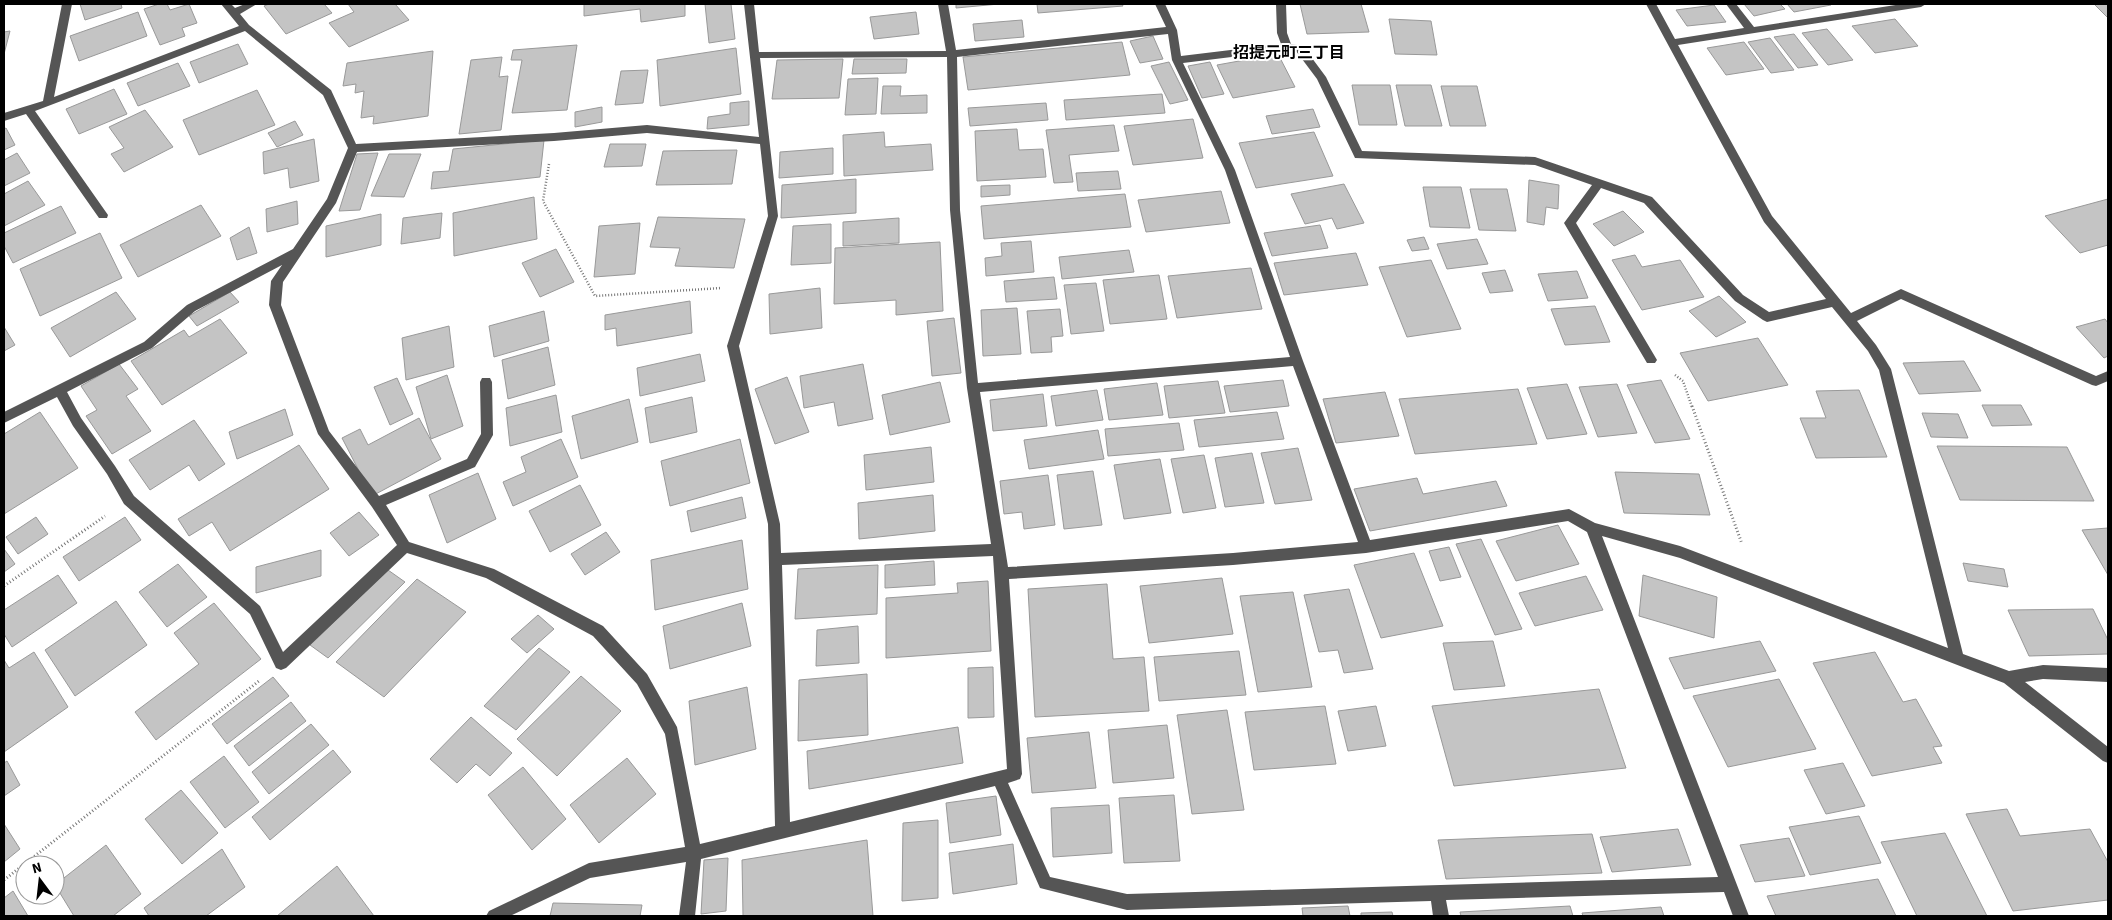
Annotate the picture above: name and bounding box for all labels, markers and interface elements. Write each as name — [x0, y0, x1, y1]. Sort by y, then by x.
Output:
district label: 招提元町三丁目 — [1233, 42, 1345, 64]
north arrow — [15, 855, 65, 905]
text: N — [30, 858, 44, 879]

